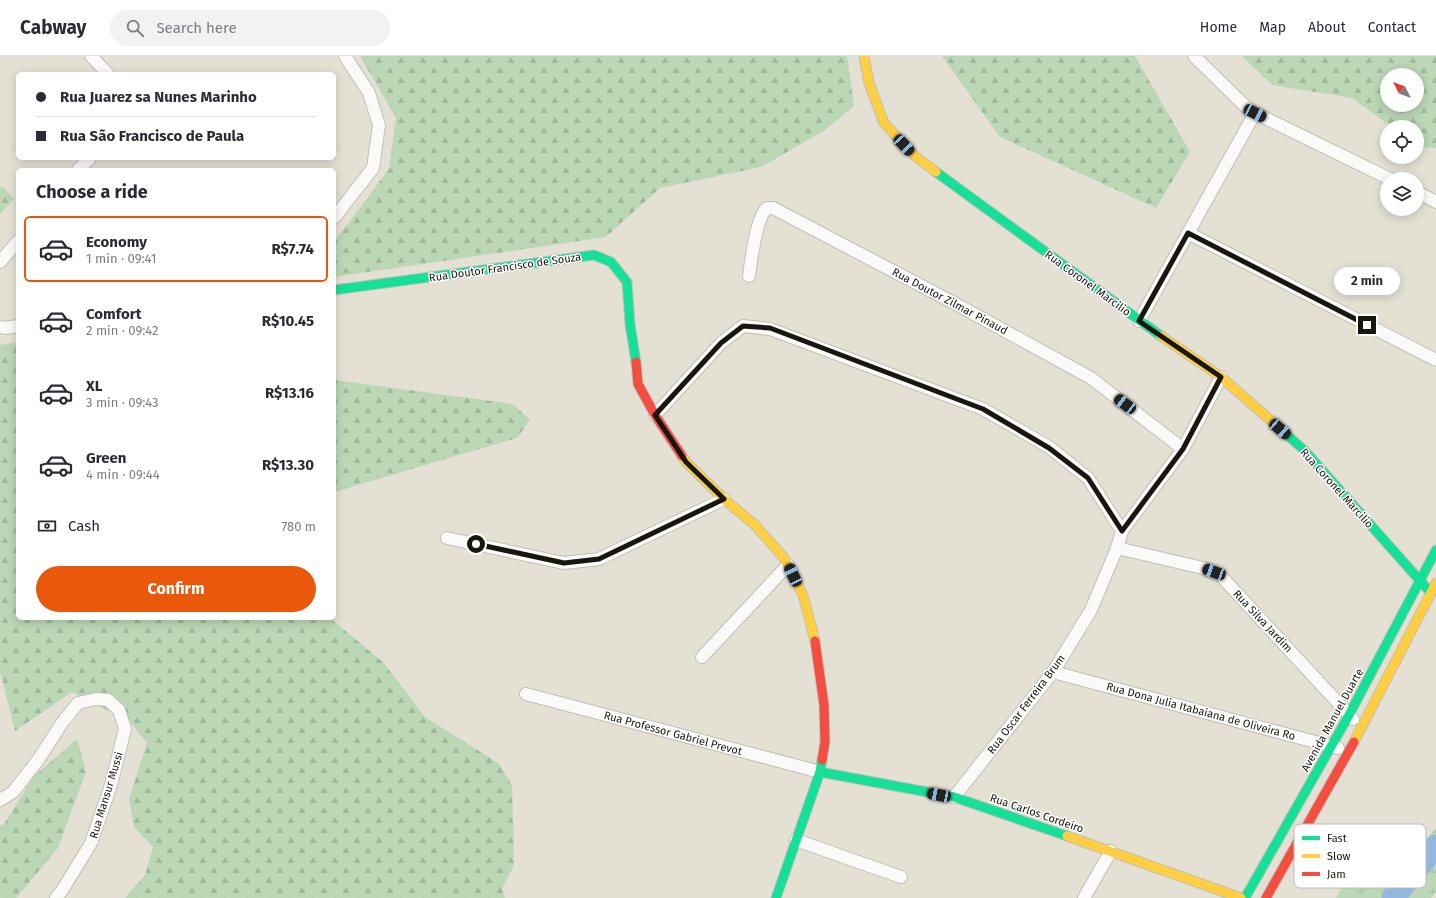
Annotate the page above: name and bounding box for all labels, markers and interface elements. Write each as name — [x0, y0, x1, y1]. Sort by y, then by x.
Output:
search box — [110, 10, 390, 46]
text: Cabway — [20, 16, 86, 39]
icon: search — [124, 17, 146, 39]
text: Search here — [156, 19, 237, 37]
text: Home — [1200, 19, 1237, 36]
text: Map — [1259, 19, 1286, 36]
text: About — [1308, 19, 1346, 36]
text: Contact — [1368, 19, 1416, 36]
north arrow — [1380, 68, 1424, 112]
map controls — [1380, 68, 1424, 216]
text: Rua Juarez sa Nunes Marinho — [60, 88, 257, 106]
car — [1242, 102, 1268, 124]
button: locate — [1380, 120, 1424, 164]
text: Rua São Francisco de Paula — [60, 127, 244, 145]
car — [891, 132, 917, 158]
button: layers — [1380, 172, 1424, 216]
text: Choose a ride — [36, 181, 148, 203]
icon: car — [38, 231, 74, 267]
text: Economy — [86, 233, 147, 251]
text: R$7.74 — [271, 240, 314, 258]
street label: Rua Coronel Marcilio — [1042, 248, 1133, 319]
street label: Rua Doutor Francisco de Souza — [428, 250, 582, 285]
text: 1 min · 09:41 — [86, 251, 156, 266]
street label: Rua Doutor Zilmar Pinaud — [890, 265, 1010, 337]
callout: 2 min — [1334, 267, 1400, 295]
text: 2 min — [1351, 273, 1383, 288]
icon: car — [38, 303, 74, 339]
text: Comfort — [86, 305, 142, 323]
text: R$10.45 — [262, 312, 314, 330]
route end — [1358, 316, 1376, 334]
text: 2 min · 09:42 — [86, 323, 158, 338]
icon: car — [38, 375, 74, 411]
text: XL — [86, 377, 102, 395]
text: R$13.16 — [265, 384, 314, 402]
car — [1112, 392, 1138, 416]
text: 3 min · 09:43 — [86, 395, 159, 410]
car — [1267, 417, 1293, 441]
street label: Rua Coronel Marcilio — [1297, 446, 1376, 531]
icon: car — [38, 447, 74, 483]
text: Green — [86, 449, 126, 467]
text: R$13.30 — [262, 456, 314, 474]
text: 4 min · 09:44 — [86, 467, 160, 482]
icon: cash — [36, 515, 58, 537]
text: Cash — [68, 517, 100, 535]
text: 780 m — [281, 519, 316, 534]
route start — [467, 535, 485, 553]
car — [782, 562, 804, 588]
car — [1201, 562, 1227, 582]
button: Confirm — [36, 566, 316, 612]
street label: Rua Silva Jardim — [1230, 587, 1295, 655]
street label: Rua Oscar Ferreira Brum — [985, 652, 1068, 756]
street label: Avenida Manuel Duarte — [1299, 666, 1366, 774]
street label: Rua Dona Julia Itabaiana de Oliveira Ro — [1105, 680, 1297, 743]
street label: Rua Professor Gabriel Prevot — [602, 709, 743, 758]
street label: Rua Mansur Mussi — [87, 750, 126, 840]
car — [926, 787, 952, 803]
street label: Rua Carlos Cordeiro — [988, 791, 1085, 836]
legend — [1294, 824, 1426, 888]
text: Fast — [1327, 832, 1347, 845]
text: Slow — [1327, 850, 1351, 863]
text: Jam — [1327, 868, 1346, 881]

